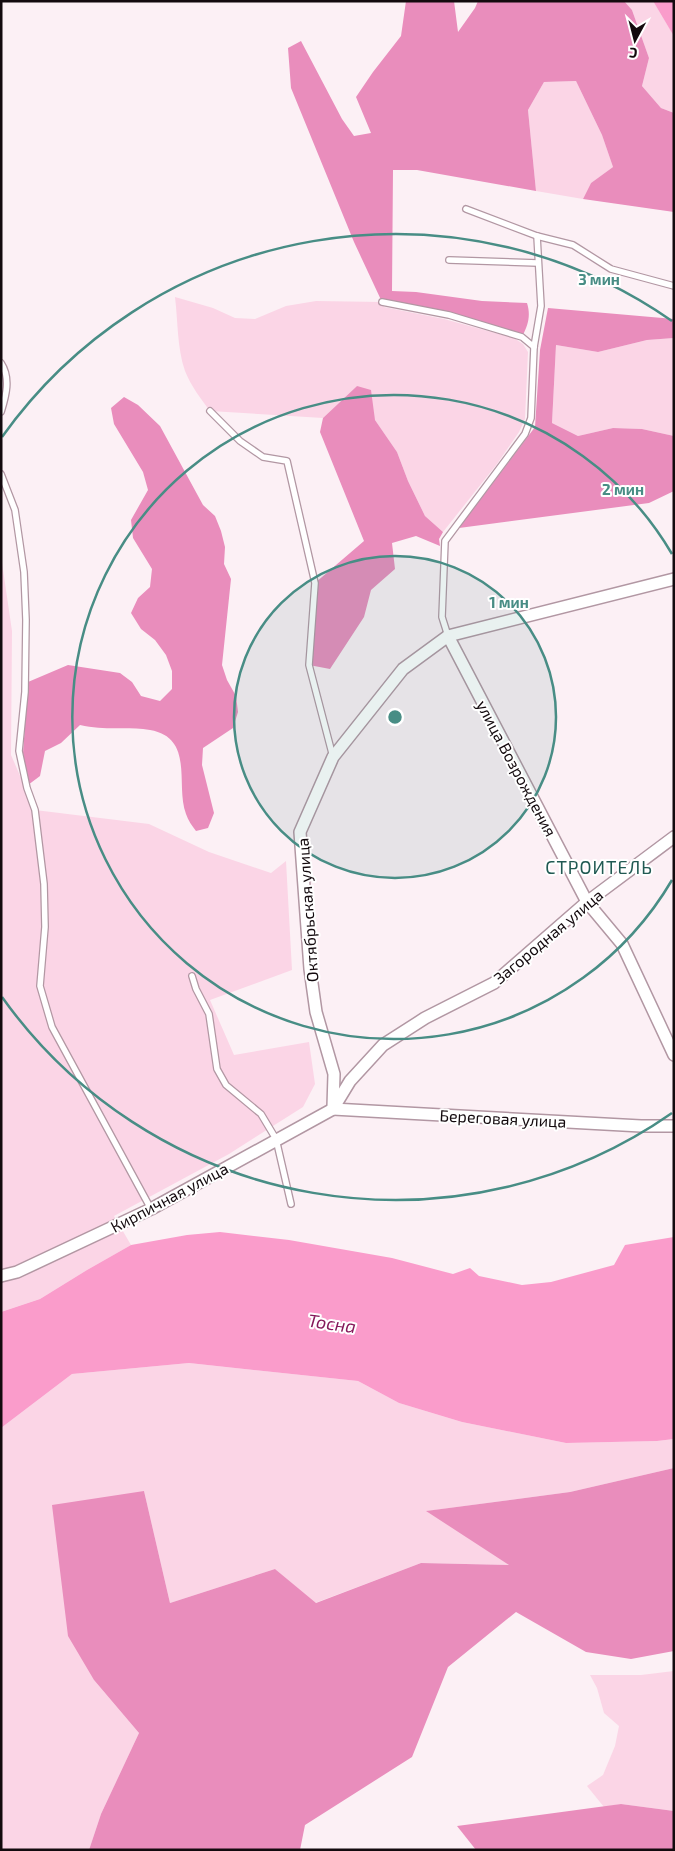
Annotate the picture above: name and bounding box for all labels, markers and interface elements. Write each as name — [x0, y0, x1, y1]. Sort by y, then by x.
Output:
north arrow — [610, 15, 660, 65]
text: С — [628, 44, 638, 62]
text: 3 мин — [578, 270, 620, 288]
text: 2 мин — [602, 480, 644, 498]
text: 1 мин — [489, 593, 529, 611]
street label: улица Возрождения — [472, 697, 561, 840]
centre of rings — [386, 708, 404, 726]
street label: Октябрьская улица — [292, 837, 323, 983]
district label: СТРОИТЕЛЬ — [545, 856, 653, 878]
street label: Загородная улица — [490, 885, 607, 988]
street label: Береговая улица — [439, 1105, 567, 1132]
street label: Кирпичная улица — [107, 1158, 232, 1237]
water label: Тосна — [307, 1309, 357, 1337]

